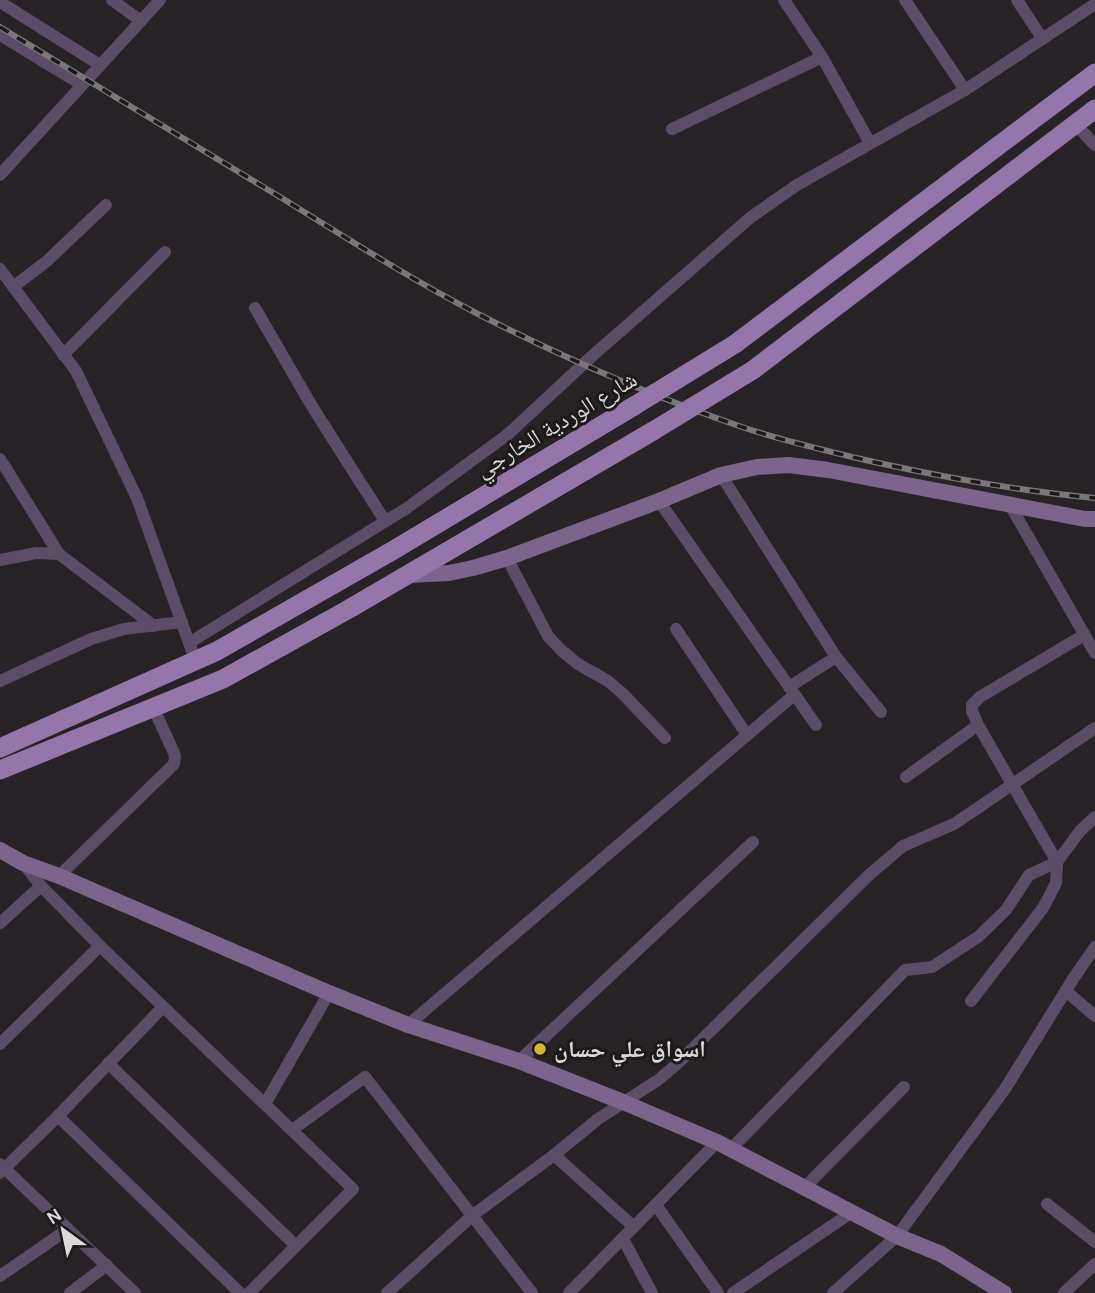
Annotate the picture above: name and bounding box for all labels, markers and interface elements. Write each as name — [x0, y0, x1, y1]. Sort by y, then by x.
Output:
street label: شارع الوردية الخارجي — [471, 366, 644, 487]
place label: اسواق علي حسان — [554, 1036, 706, 1068]
marker: اسواق علي حسان — [532, 1041, 548, 1057]
north arrow — [28, 1195, 98, 1265]
text: N — [43, 1204, 66, 1230]

